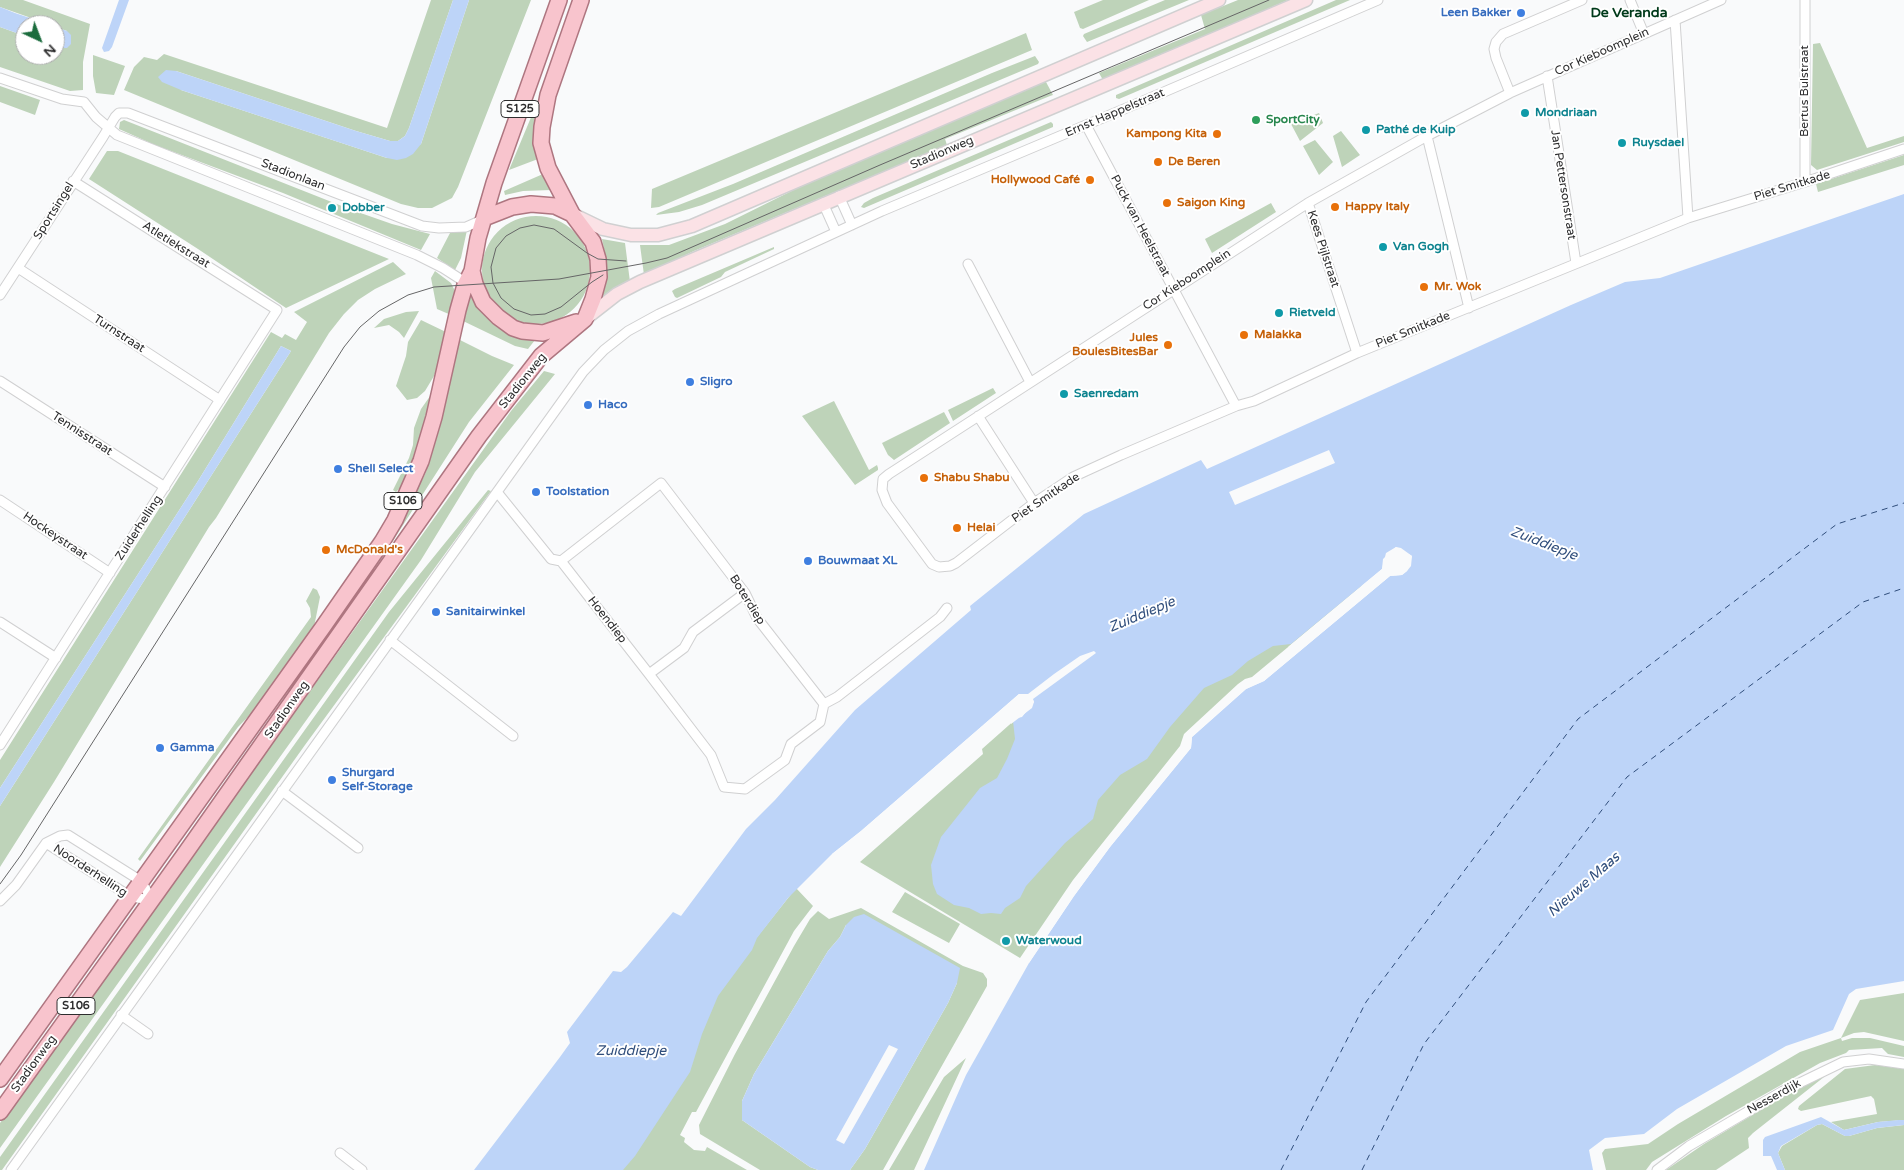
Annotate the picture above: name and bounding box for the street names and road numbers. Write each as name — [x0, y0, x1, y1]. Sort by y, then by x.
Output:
street label: Cor Kieboomplein — [1553, 25, 1651, 79]
street label: Bertus Bulstraat — [1798, 45, 1812, 137]
street label: Ernst Happelstraat — [1063, 86, 1167, 140]
road number: S125 — [501, 100, 539, 118]
street label: Jan Pettersonstraat — [1547, 129, 1579, 241]
street label: Stadionweg — [908, 133, 976, 173]
street label: Stadionlaan — [259, 156, 327, 194]
street label: Piet Smitkade — [1752, 168, 1832, 204]
street label: Puck van Heelstraat — [1107, 173, 1173, 279]
street label: Sportsingel — [31, 180, 77, 242]
street label: Kees Pijlstraat — [1304, 209, 1342, 289]
street label: Atletiekstraat — [140, 219, 212, 271]
street label: Cor Kieboomplein — [1140, 246, 1234, 314]
street label: Piet Smitkade — [1374, 309, 1452, 351]
street label: Turnstraat — [90, 312, 148, 356]
street label: Stadionweg — [496, 350, 550, 412]
street label: Tennisstraat — [49, 409, 115, 459]
street label: Piet Smitkade — [1009, 470, 1083, 526]
road number: S106 — [384, 492, 422, 510]
street label: Zuiderhelling — [113, 493, 165, 563]
street label: Hockeystraat — [20, 509, 90, 563]
street label: Boterdiep — [726, 572, 768, 628]
street label: Hoendiep — [584, 594, 630, 646]
street label: Stadionweg — [262, 678, 312, 742]
street label: Noorderhelling — [50, 842, 130, 900]
road number: S106 — [57, 998, 95, 1014]
street label: Stadionweg — [8, 1033, 60, 1095]
street label: Nesserdijk — [1745, 1076, 1803, 1118]

